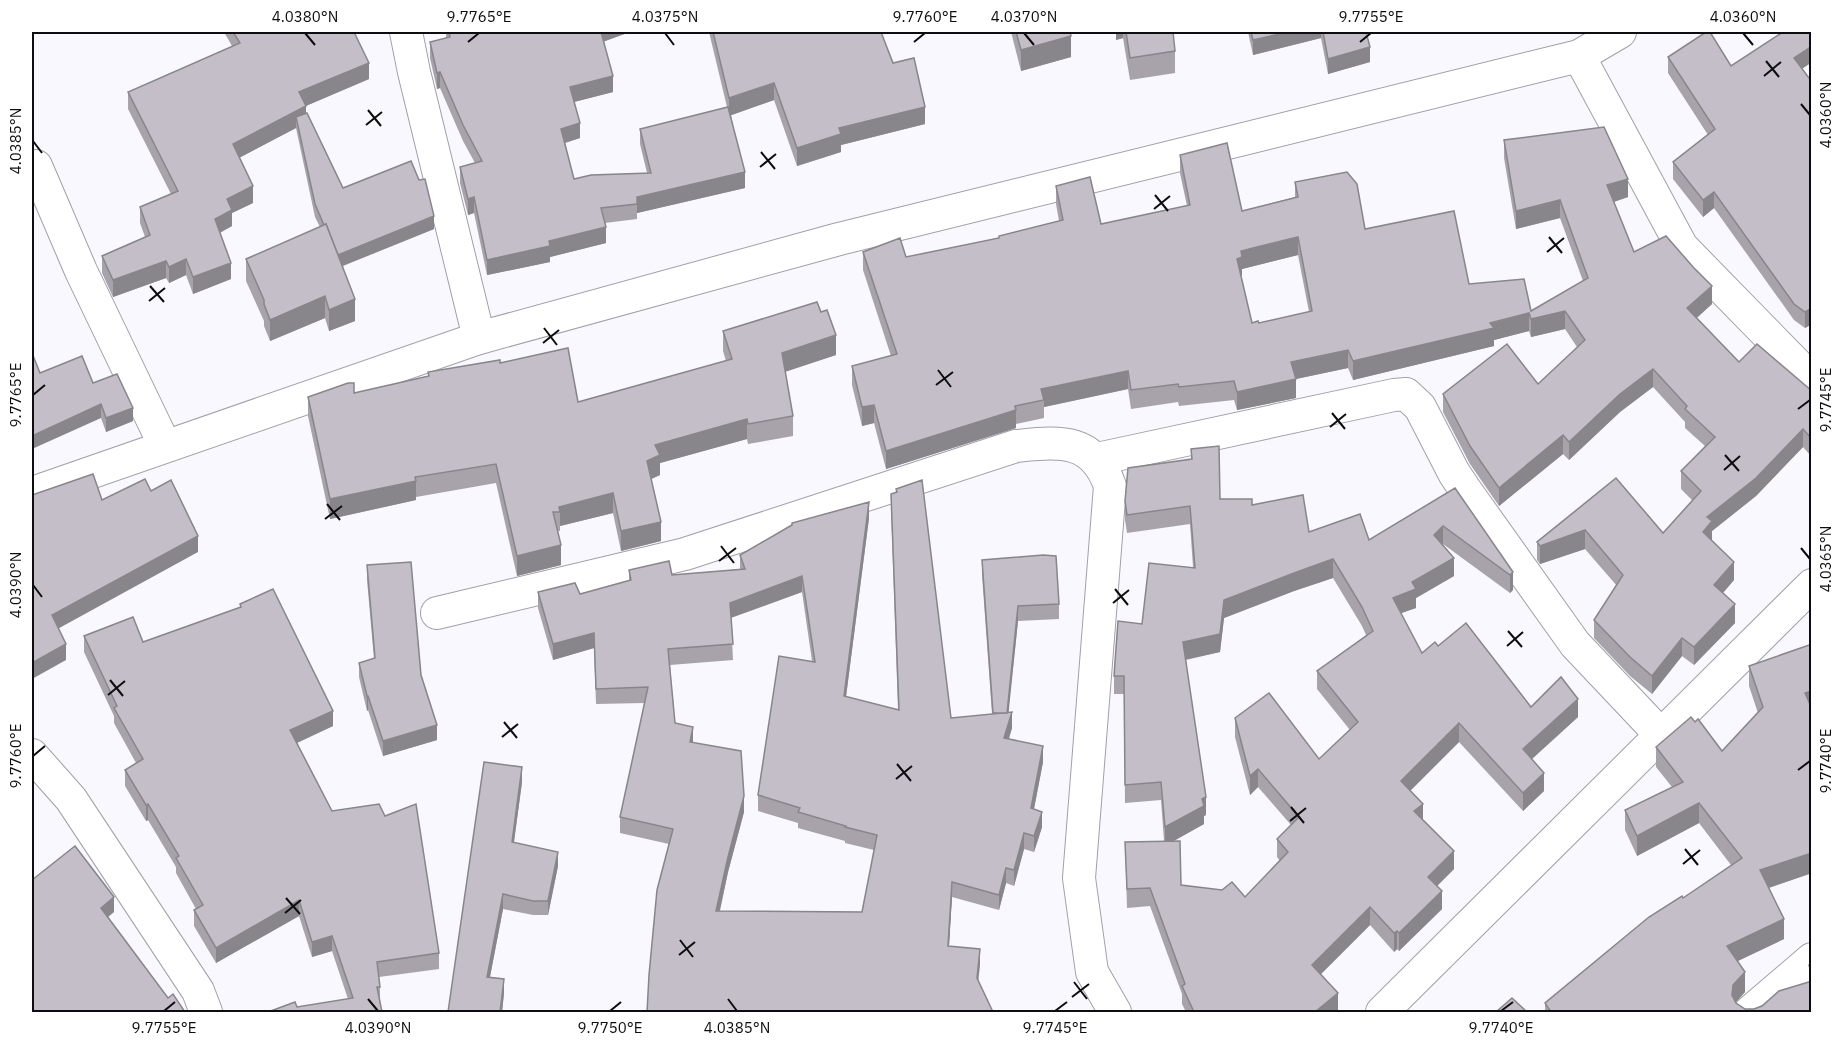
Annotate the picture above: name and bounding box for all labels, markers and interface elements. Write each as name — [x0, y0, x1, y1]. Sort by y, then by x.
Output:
text: 4.0380°N — [272, 7, 338, 26]
text: 9.7765°E — [447, 7, 511, 26]
text: 4.0375°N — [632, 7, 698, 26]
text: 9.7760°E — [893, 7, 957, 26]
text: 4.0370°N — [991, 7, 1057, 26]
text: 9.7755°E — [1339, 7, 1403, 26]
text: 4.0360°N — [1710, 7, 1776, 26]
text: 4.0360°N — [1816, 82, 1835, 148]
text: 4.0385°N — [6, 108, 25, 174]
text: 9.7765°E — [6, 363, 25, 427]
text: 9.7745°E — [1816, 368, 1835, 432]
text: 4.0365°N — [1816, 526, 1835, 592]
text: 4.0390°N — [6, 552, 25, 618]
text: 9.7760°E — [6, 724, 25, 788]
text: 9.7740°E — [1816, 729, 1835, 793]
text: 9.7755°E — [132, 1018, 196, 1037]
text: 4.0390°N — [345, 1018, 411, 1037]
text: 9.7750°E — [578, 1018, 642, 1037]
text: 4.0385°N — [704, 1018, 770, 1037]
text: 9.7745°E — [1023, 1018, 1087, 1037]
text: 9.7740°E — [1469, 1018, 1533, 1037]

